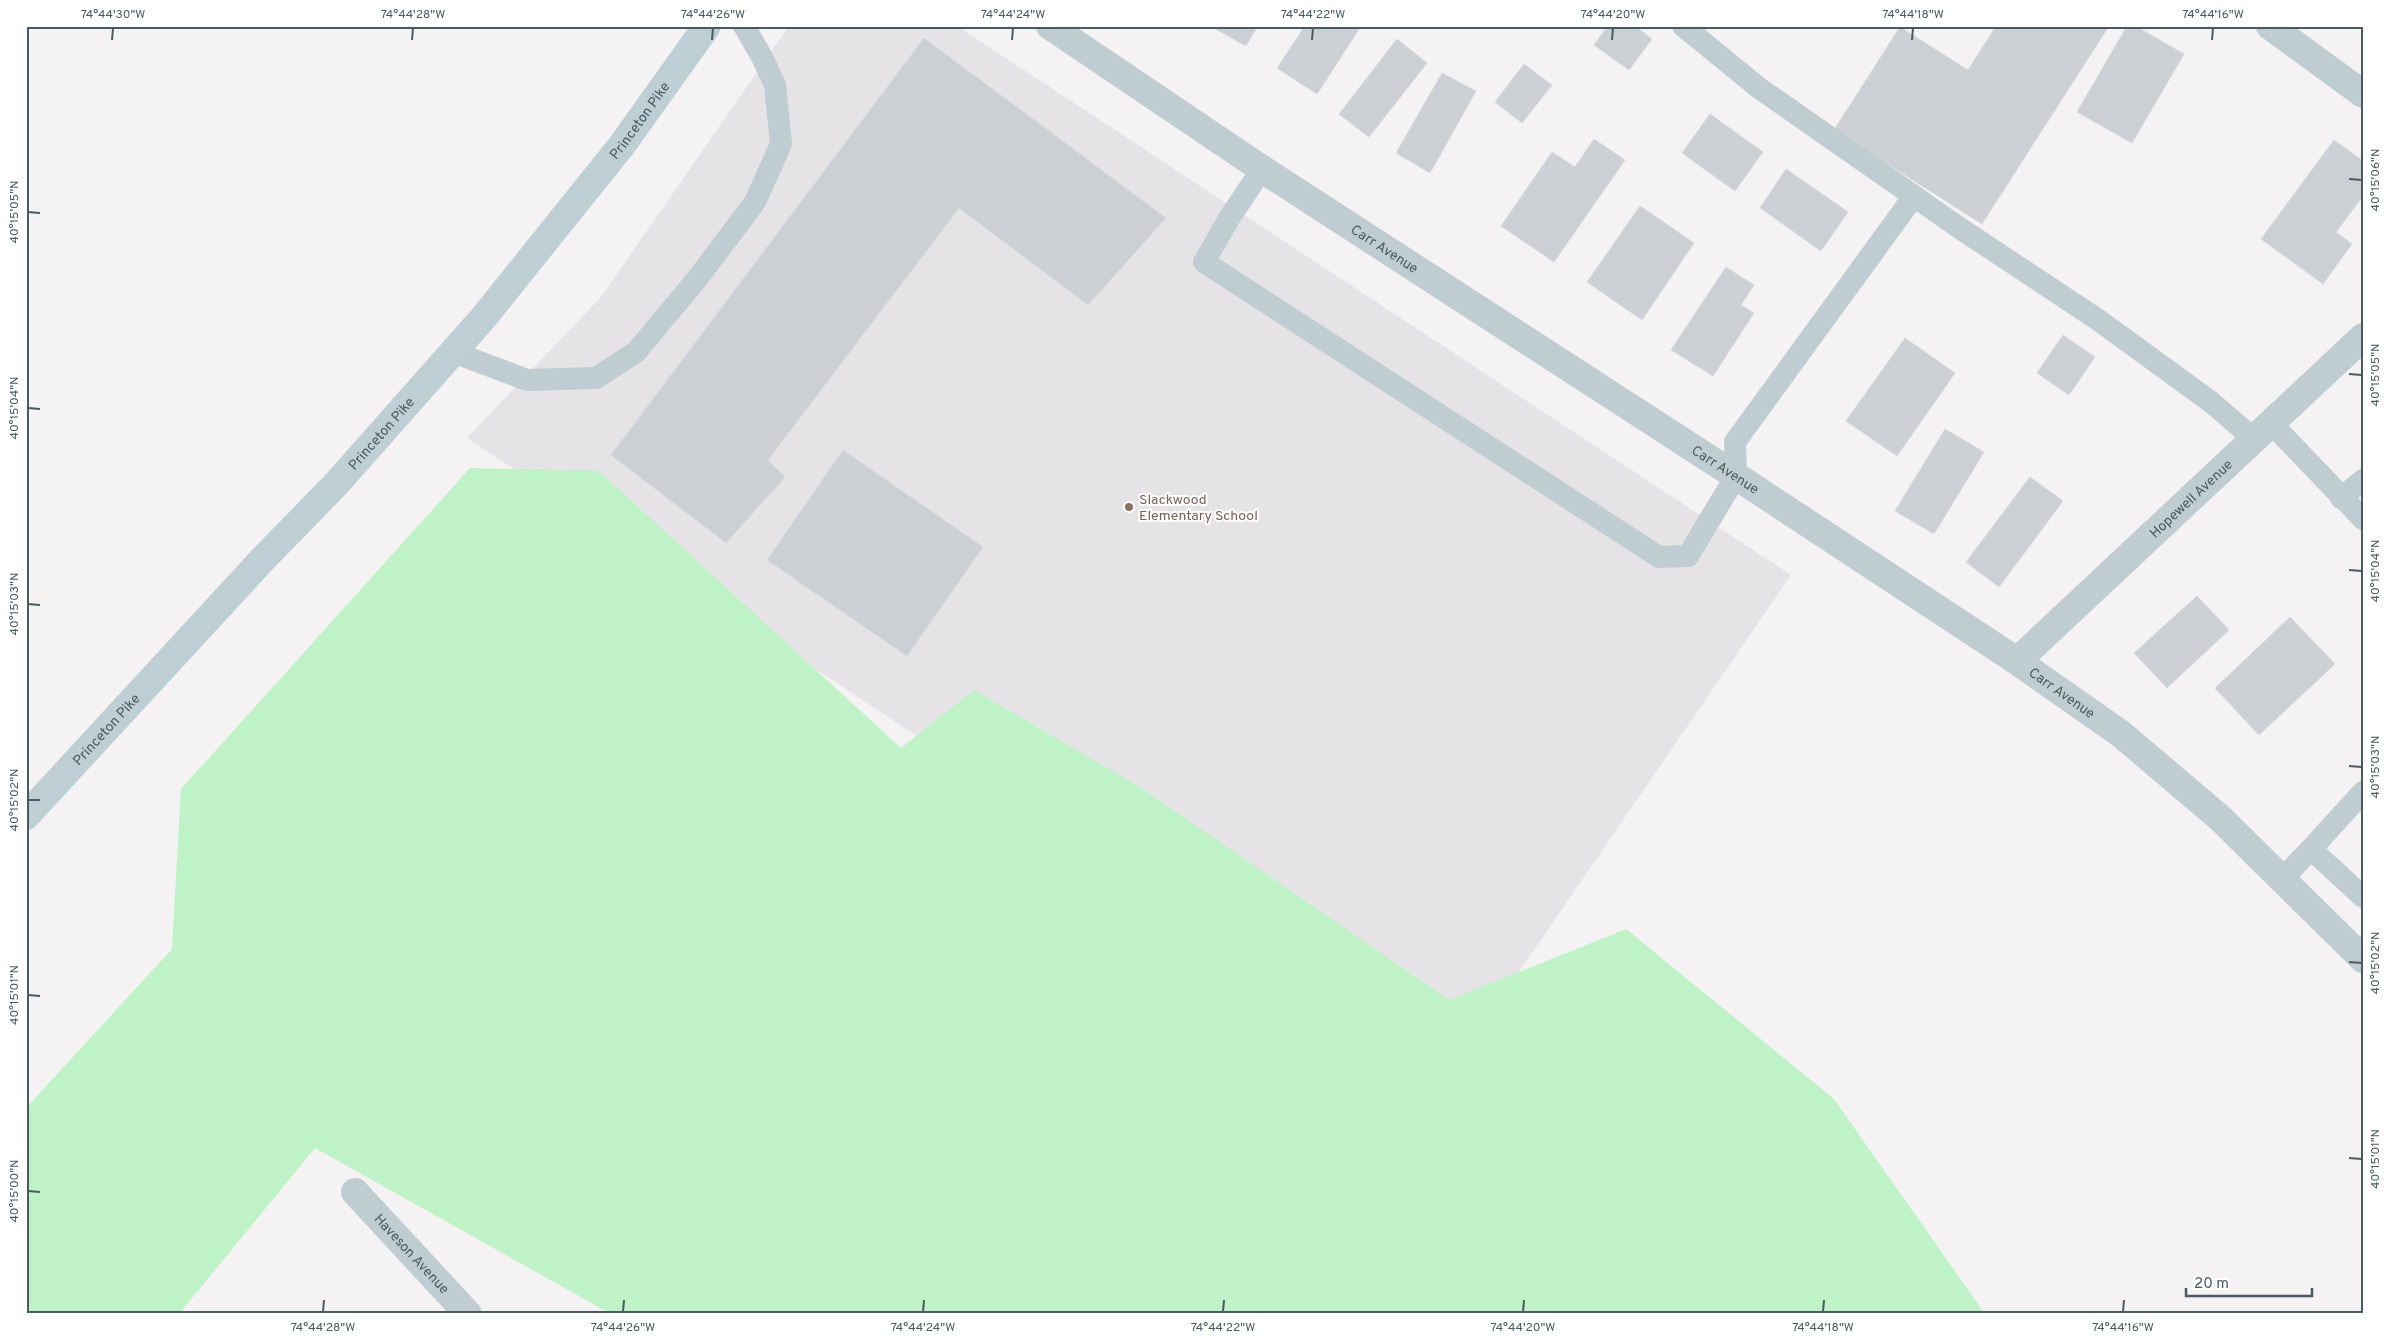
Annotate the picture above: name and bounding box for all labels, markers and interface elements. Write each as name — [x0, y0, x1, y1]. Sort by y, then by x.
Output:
text: 74°44'30"W — [81, 7, 145, 23]
text: 74°44'28"W — [381, 7, 445, 23]
text: 74°44'26"W — [681, 7, 745, 23]
text: 74°44'24"W — [981, 7, 1045, 23]
text: 74°44'22"W — [1281, 7, 1345, 23]
text: 74°44'20"W — [1581, 7, 1645, 23]
text: 74°44'18"W — [1882, 7, 1944, 23]
text: 74°44'16"W — [2182, 7, 2244, 23]
street label: Princeton Pike — [607, 79, 674, 163]
text: 40°15'06"N — [2368, 149, 2384, 211]
text: 40°15'05"N — [7, 180, 23, 244]
street label: Carr Avenue — [1347, 222, 1421, 278]
text: 40°15'05"N — [2368, 343, 2384, 407]
text: 40°15'04"N — [7, 376, 23, 440]
street label: Princeton Pike — [345, 394, 419, 474]
street label: Carr Avenue — [1688, 442, 1762, 499]
street label: Hopewell Avenue — [2147, 456, 2237, 542]
place label: Slackwood Elementary School — [1139, 492, 1258, 525]
marker: Slackwood Elementary School — [1123, 501, 1135, 513]
text: 40°15'04"N — [2368, 539, 2384, 603]
text: 40°15'03"N — [7, 573, 23, 635]
street label: Carr Avenue — [2025, 665, 2098, 723]
street label: Princeton Pike — [70, 691, 144, 770]
text: 40°15'03"N — [2368, 736, 2384, 798]
text: 40°15'02"N — [7, 769, 23, 831]
text: 40°15'02"N — [2368, 932, 2384, 994]
text: 40°15'01"N — [7, 965, 23, 1025]
text: 40°15'01"N — [2368, 1129, 2384, 1189]
text: 40°15'00"N — [7, 1159, 23, 1223]
street label: Haveson Avenue — [370, 1211, 452, 1298]
scale bar — [2186, 1265, 2313, 1297]
text: 20 m — [2194, 1275, 2229, 1294]
text: 74°44'28"W — [291, 1320, 355, 1336]
text: 74°44'26"W — [591, 1320, 655, 1336]
text: 74°44'24"W — [891, 1320, 955, 1336]
text: 74°44'22"W — [1191, 1320, 1255, 1336]
text: 74°44'20"W — [1491, 1320, 1555, 1336]
text: 74°44'18"W — [1792, 1320, 1854, 1336]
text: 74°44'16"W — [2092, 1320, 2154, 1336]

